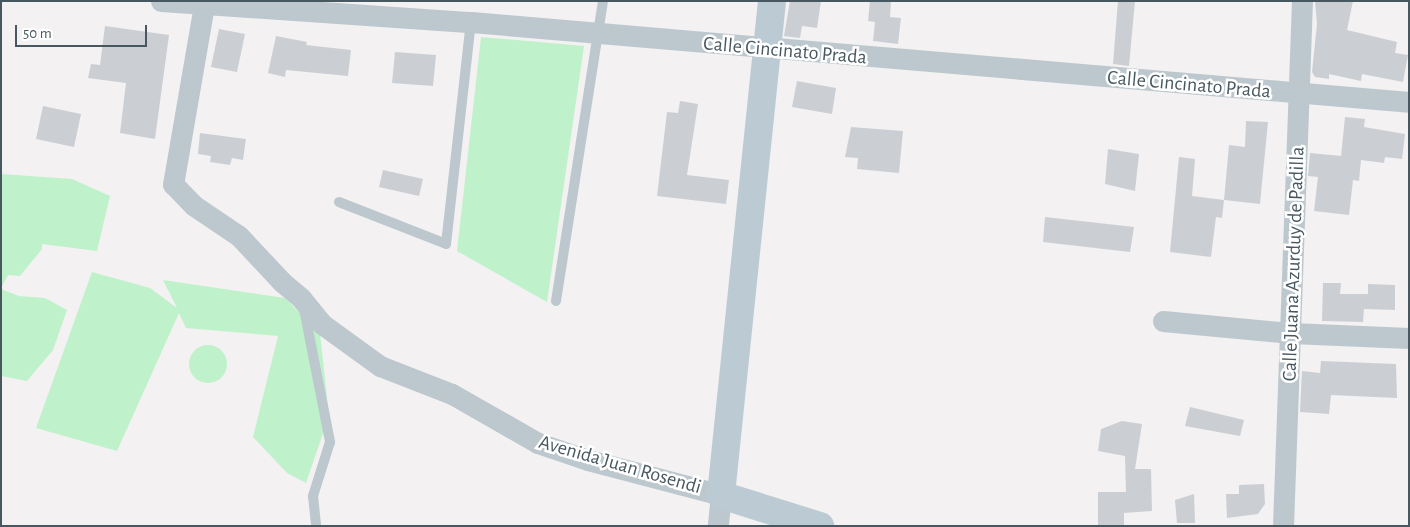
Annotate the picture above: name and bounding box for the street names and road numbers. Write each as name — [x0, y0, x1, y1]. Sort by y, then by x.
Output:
street label: Calle Cincinato Prada — [702, 32, 868, 70]
street label: Calle Cincinato Prada — [1106, 66, 1272, 104]
street label: Calle Juana Azurduy de Padilla — [1278, 146, 1310, 382]
street label: Avenida Juan Rosendi — [536, 430, 704, 500]

